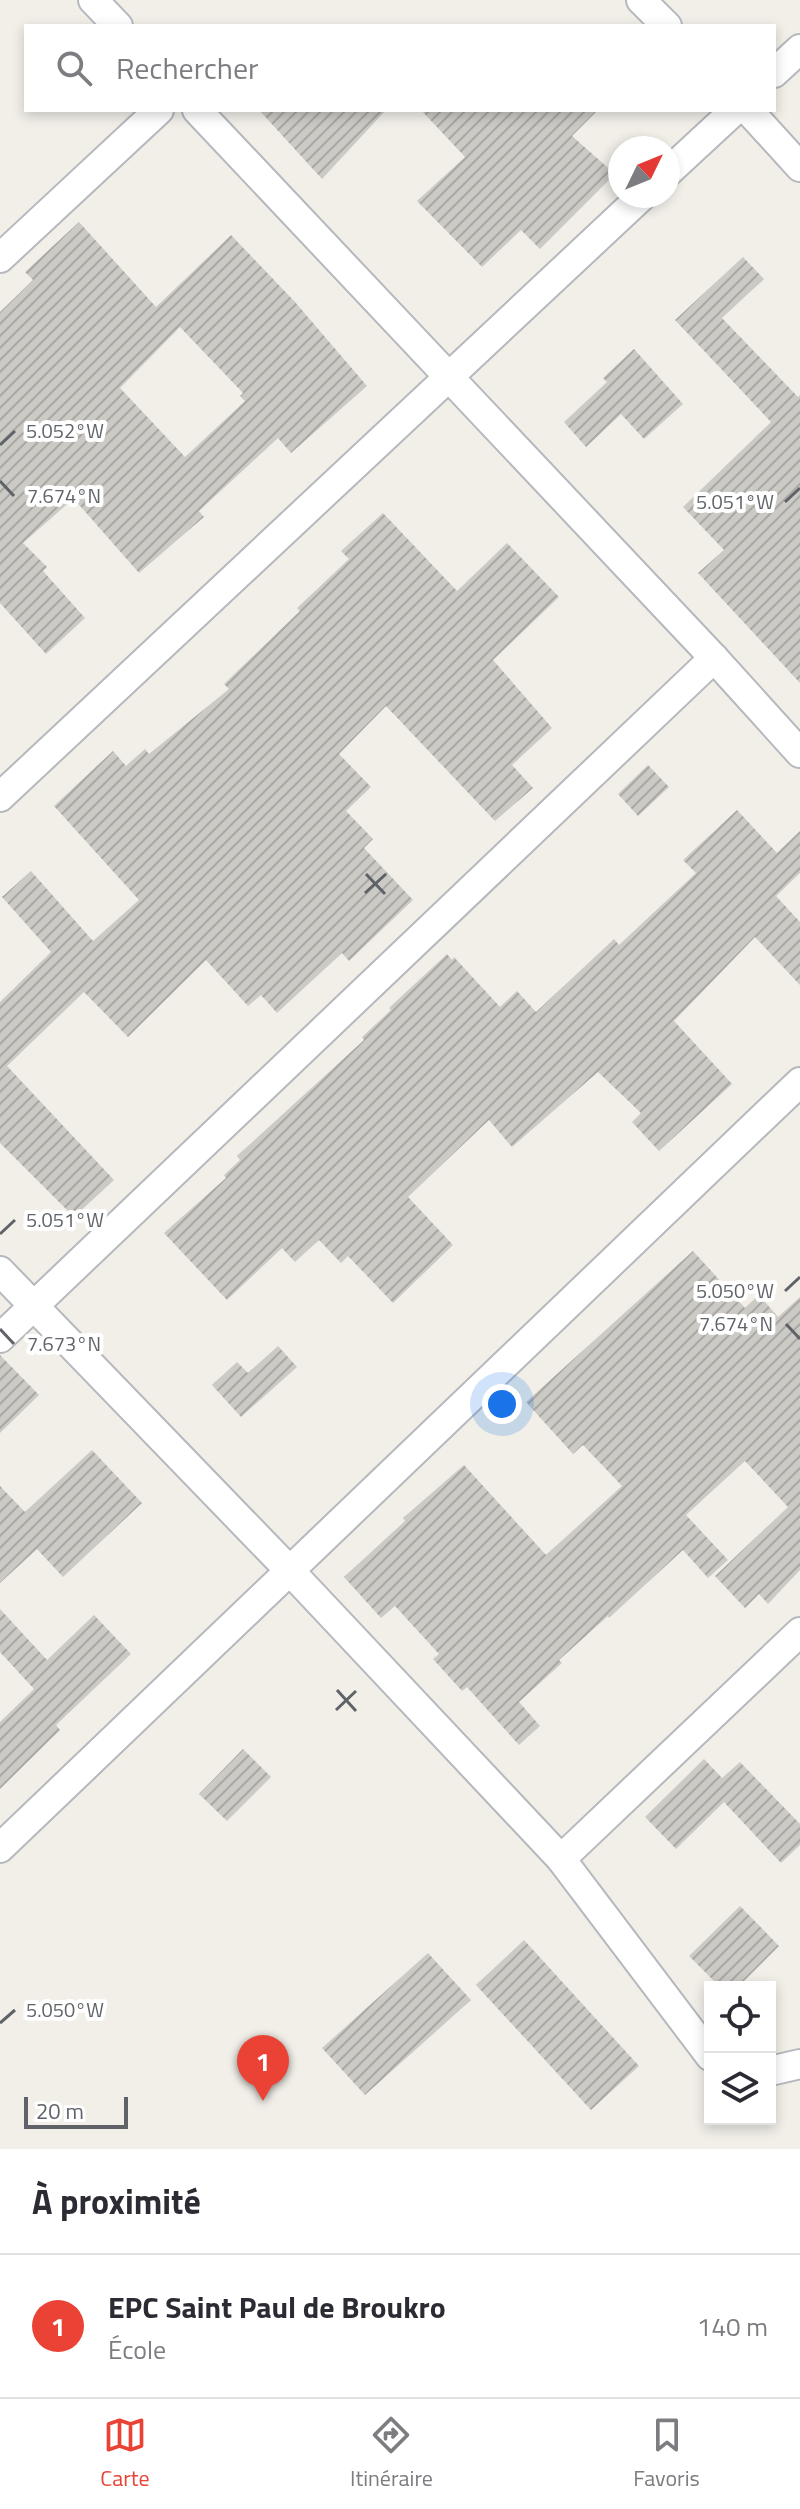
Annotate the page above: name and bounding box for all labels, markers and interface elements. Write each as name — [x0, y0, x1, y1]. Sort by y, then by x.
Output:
search box — [24, 24, 776, 112]
text: Rechercher — [116, 45, 259, 91]
icon: search — [52, 46, 96, 90]
north arrow — [608, 136, 680, 208]
text: 5.052°W — [26, 415, 104, 446]
text: 7.674°N — [27, 480, 101, 511]
text: 5.051°W — [696, 486, 774, 517]
text: 5.051°W — [26, 1204, 104, 1235]
text: 5.050°W — [696, 1275, 774, 1306]
text: 7.674°N — [699, 1308, 773, 1339]
text: 7.673°N — [27, 1328, 101, 1359]
your location — [482, 1384, 522, 1424]
map controls — [704, 1981, 776, 2125]
button: locate — [704, 1981, 776, 2053]
text: 5.050°W — [26, 1994, 104, 2025]
pin: 1 — [237, 2035, 289, 2101]
button: layers — [704, 2053, 776, 2125]
scale bar — [24, 2093, 128, 2129]
text: 20 m — [36, 2094, 84, 2128]
text: À proximité — [32, 2175, 201, 2227]
text: EPC Saint Paul de Broukro — [108, 2284, 446, 2330]
text: 1 — [51, 2307, 65, 2346]
text: 140 m — [697, 2307, 768, 2346]
text: École — [108, 2330, 166, 2369]
tab: Carte — [100, 2413, 150, 2495]
tab: Itinéraire — [350, 2413, 433, 2495]
tab: Favoris — [633, 2413, 700, 2495]

